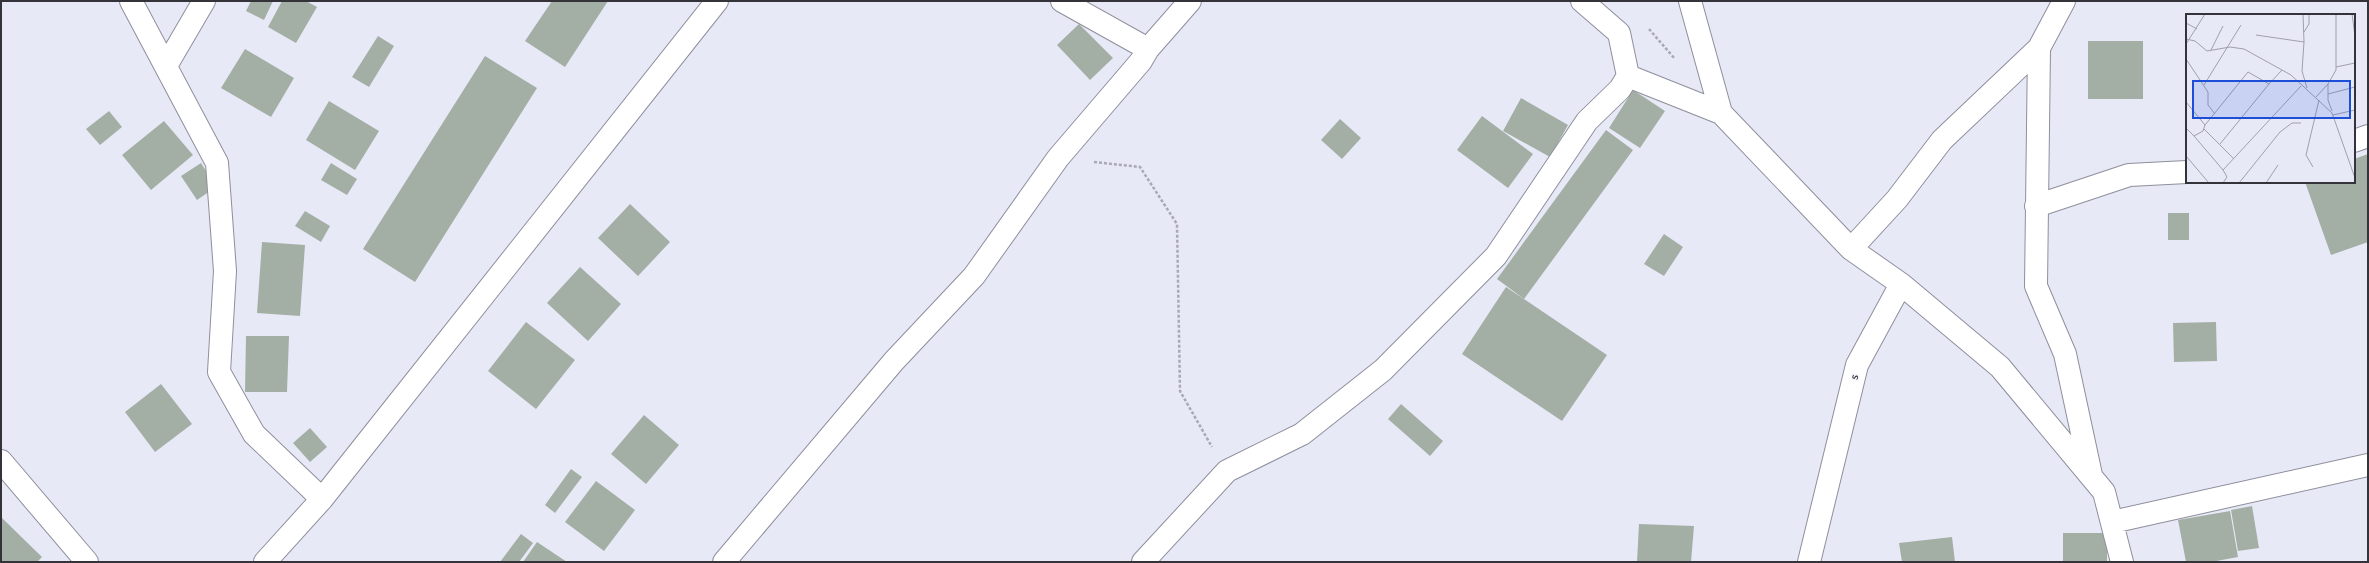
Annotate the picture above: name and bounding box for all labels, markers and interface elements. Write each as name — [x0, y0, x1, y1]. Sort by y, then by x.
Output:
inset map — [2186, 14, 2355, 183]
street label: s — [1848, 373, 1861, 381]

